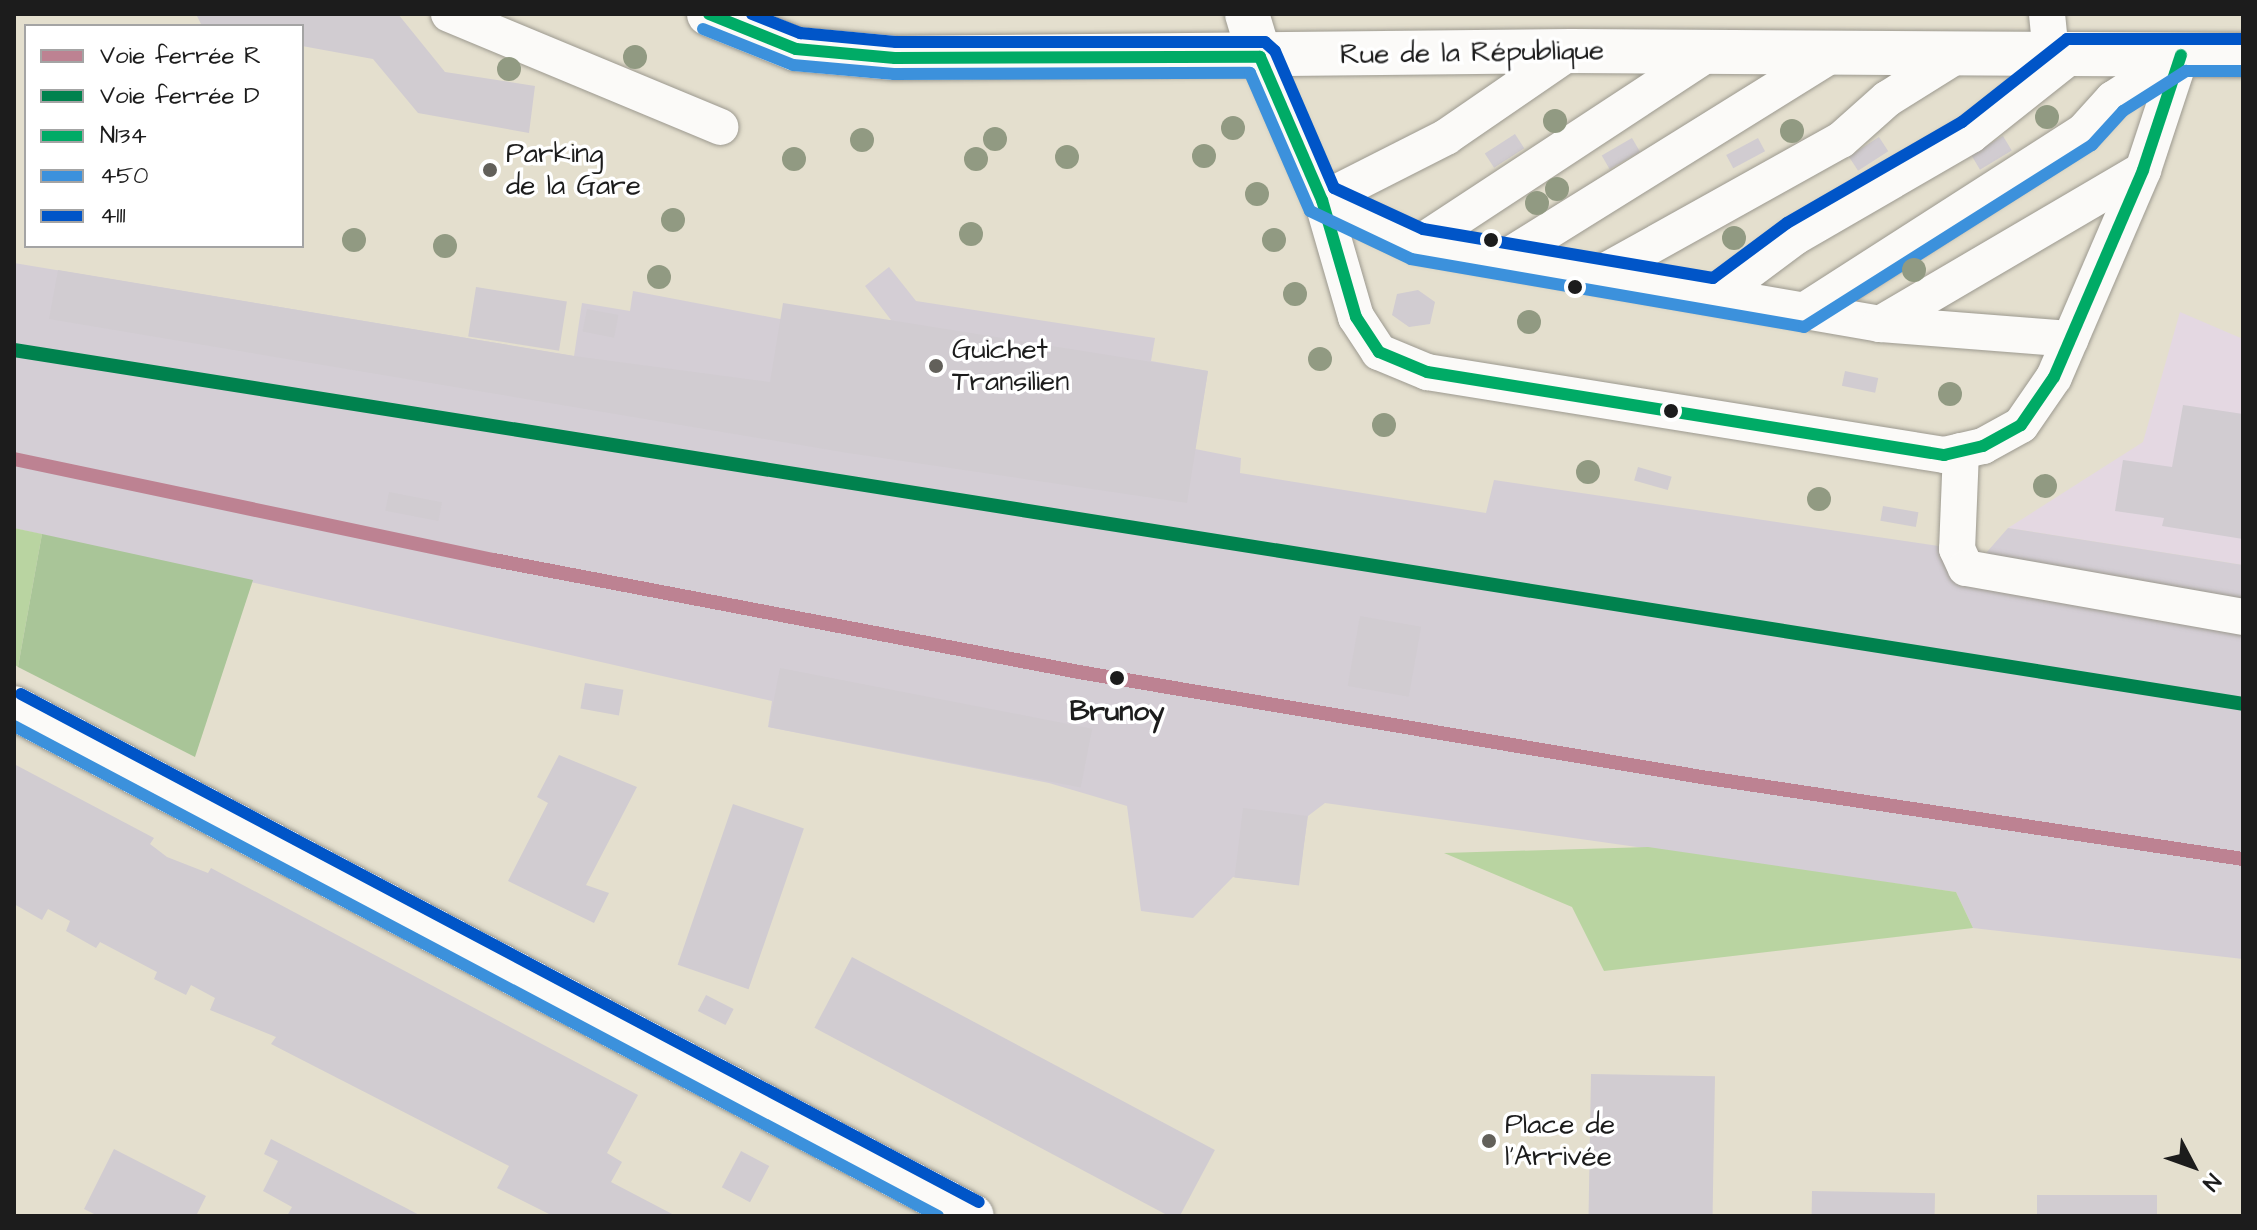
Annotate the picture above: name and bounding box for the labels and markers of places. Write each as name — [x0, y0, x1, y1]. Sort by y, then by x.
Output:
place label: Parking de la Gare — [506, 137, 641, 203]
marker: Parking de la Gare — [481, 161, 499, 179]
unlabelled marker — [1483, 232, 1499, 248]
unlabelled marker — [1567, 279, 1583, 295]
place label: Guichet Transilien — [952, 333, 1069, 399]
marker: Guichet Transilien — [927, 357, 945, 375]
unlabelled marker — [1663, 403, 1679, 419]
marker: Brunoy — [1103, 664, 1131, 692]
place label: Brunoy — [1070, 695, 1164, 729]
place label: Place de l'Arrivée — [1505, 1108, 1615, 1174]
marker: Place de l'Arrivée — [1480, 1132, 1498, 1150]

